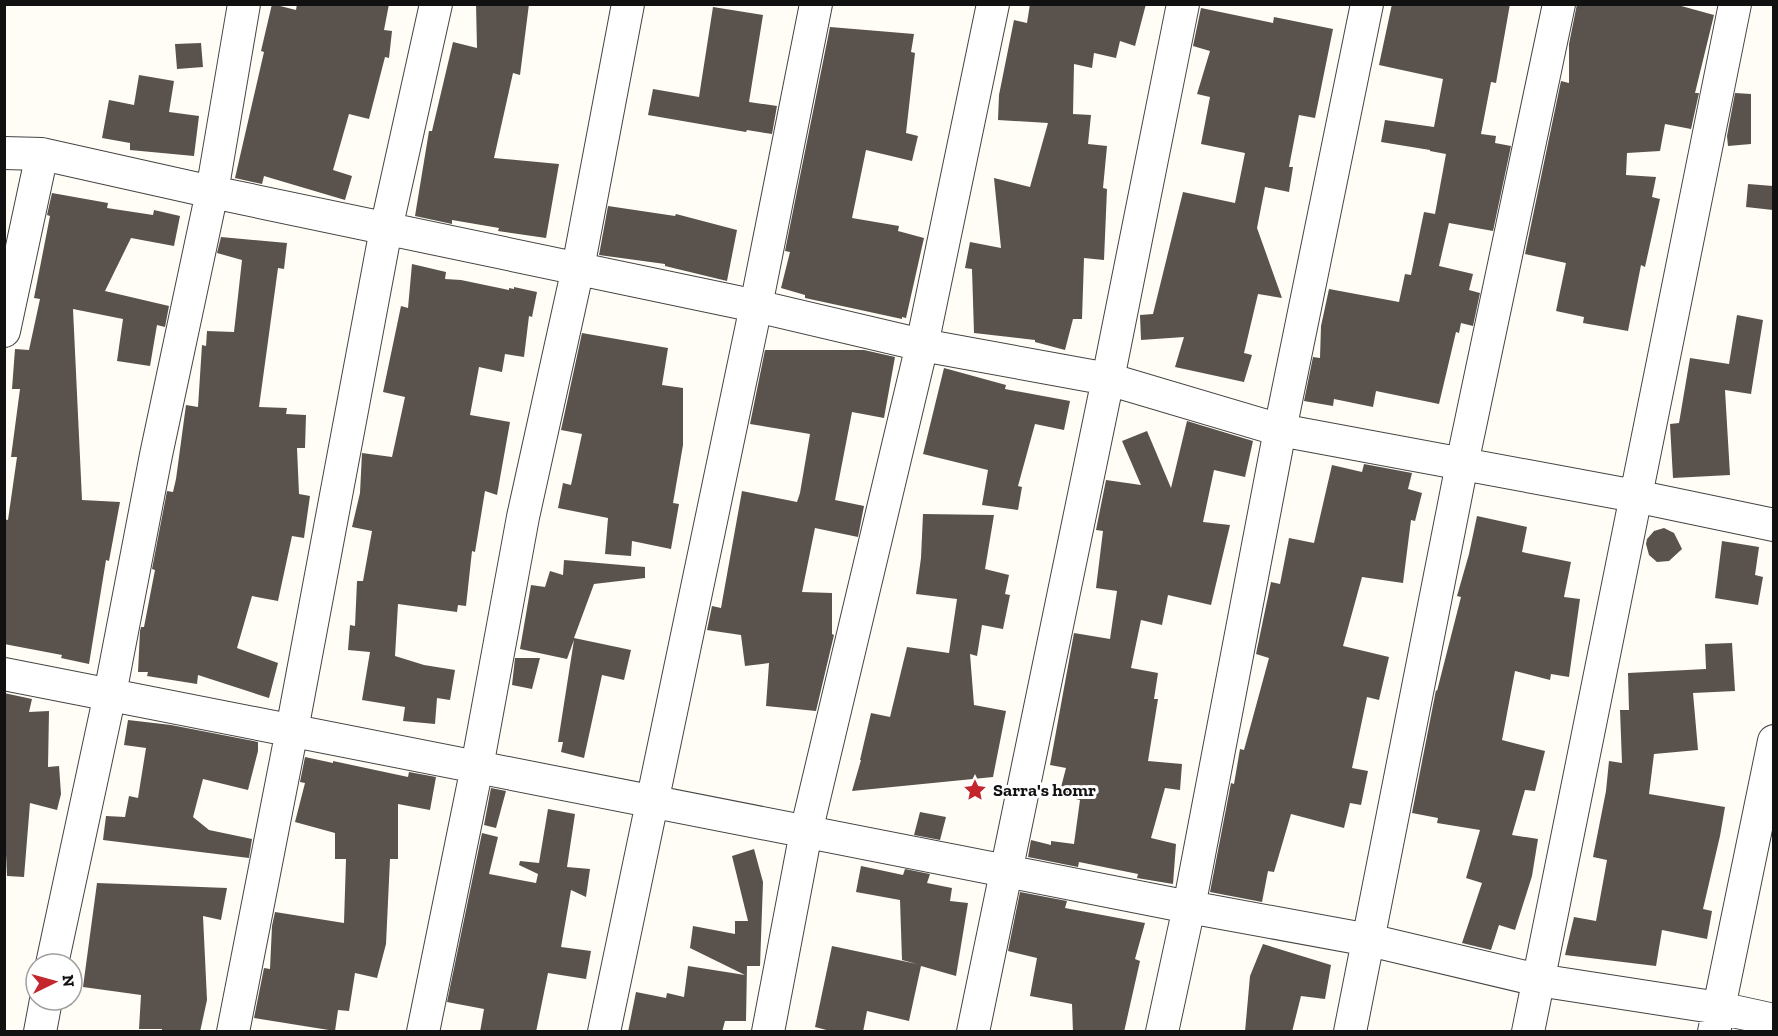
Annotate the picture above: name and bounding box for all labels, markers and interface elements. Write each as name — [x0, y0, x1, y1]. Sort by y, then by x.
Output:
place icon: Sarra's homr — [962, 777, 988, 803]
place label: Sarra's homr — [993, 779, 1096, 801]
north arrow — [24, 952, 84, 1012]
text: N — [58, 974, 78, 988]

